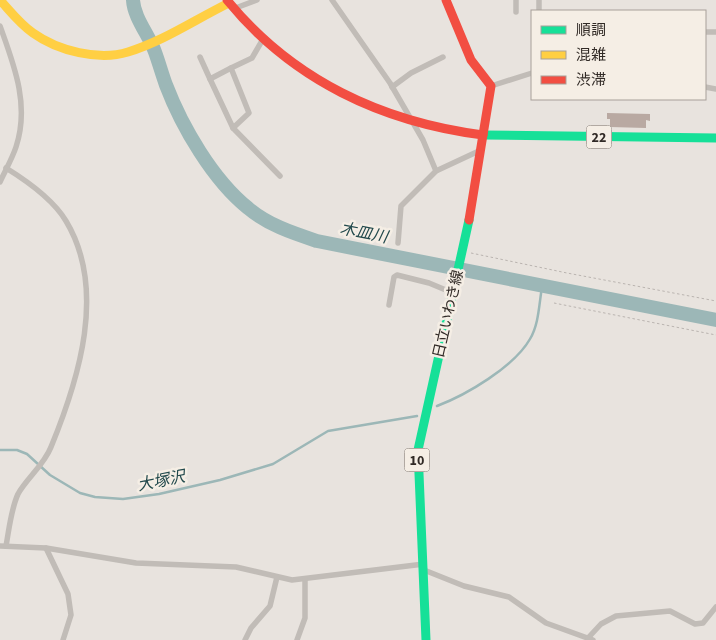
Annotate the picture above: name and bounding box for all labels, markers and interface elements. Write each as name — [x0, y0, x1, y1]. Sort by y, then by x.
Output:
legend — [531, 10, 706, 100]
text: 順調 — [576, 20, 606, 41]
text: 混雑 — [576, 45, 606, 66]
text: 渋滞 — [576, 70, 606, 91]
road number: 22 — [586, 125, 612, 148]
water label: 木皿川 — [338, 218, 391, 249]
street label: 日立いわき線 — [428, 268, 469, 360]
road number: 10 — [404, 448, 430, 472]
water label: 大塚沢 — [136, 465, 189, 496]

